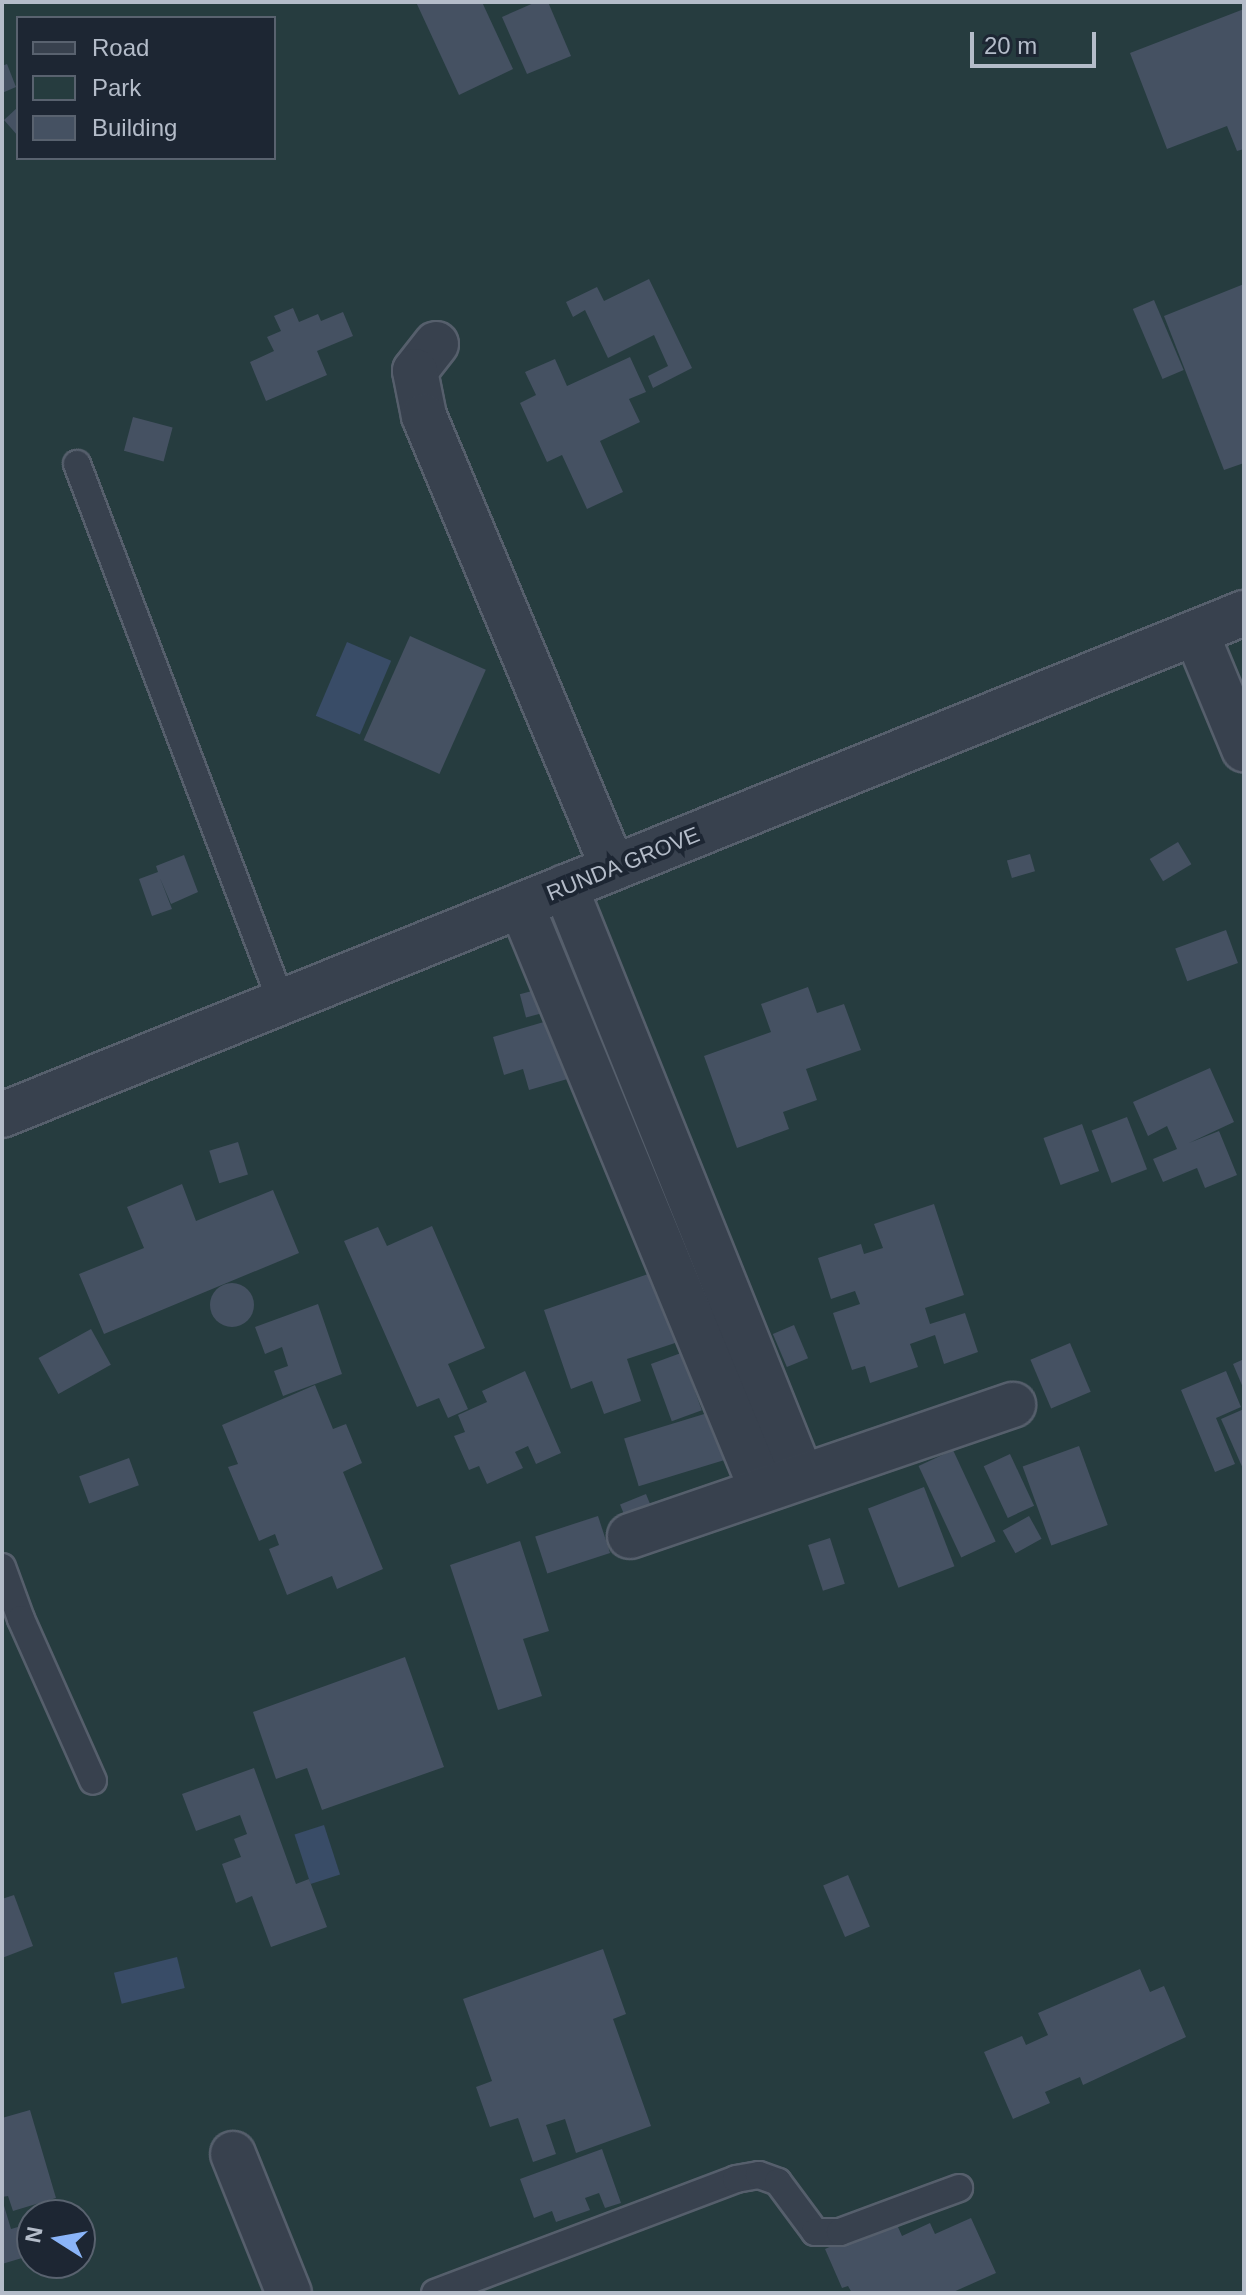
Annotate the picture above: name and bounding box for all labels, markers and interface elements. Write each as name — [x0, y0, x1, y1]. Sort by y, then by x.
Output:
legend — [16, 16, 276, 160]
scale bar — [974, 16, 1100, 66]
text: 20 m — [984, 32, 1037, 59]
text: Road — [92, 34, 149, 61]
text: Park — [92, 74, 141, 101]
text: Building — [92, 114, 177, 141]
street label: RUNDA GROVE — [542, 821, 704, 907]
north arrow — [16, 2199, 96, 2279]
text: N — [20, 2225, 48, 2245]

